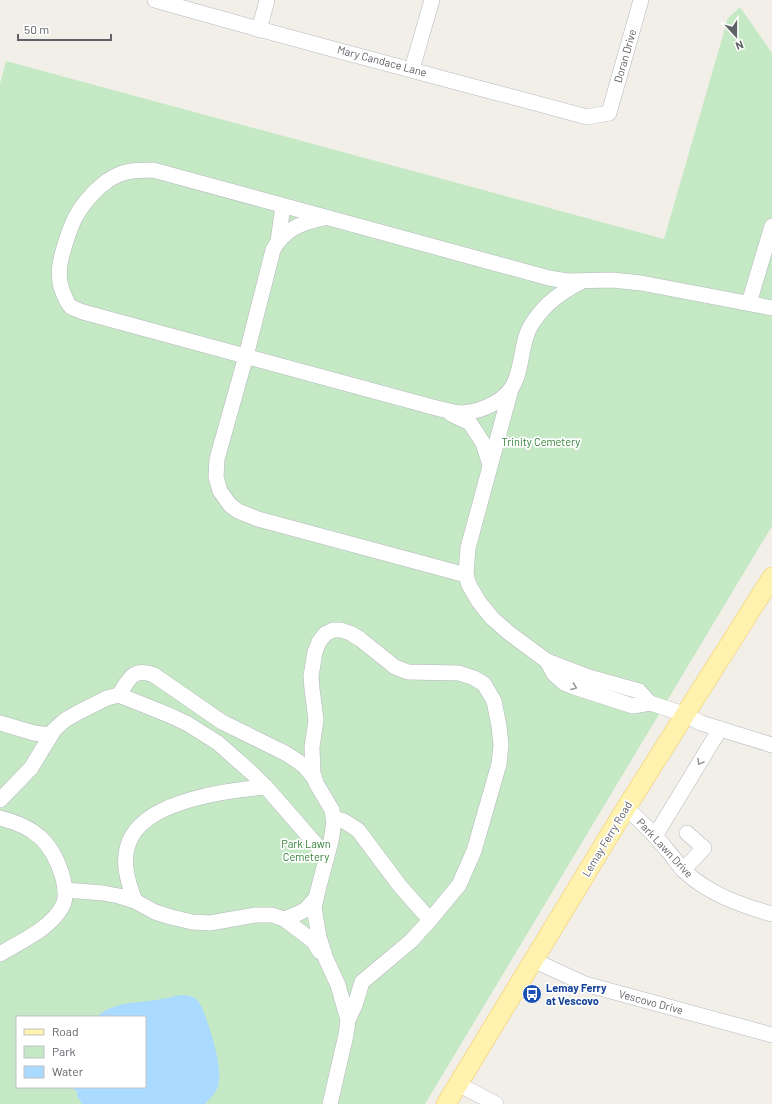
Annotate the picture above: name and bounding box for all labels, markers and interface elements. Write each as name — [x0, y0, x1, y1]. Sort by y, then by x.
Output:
scale bar — [18, 16, 111, 42]
north arrow — [716, 16, 756, 56]
text: 50 m — [24, 22, 49, 36]
street label: Doran Drive — [611, 27, 638, 84]
text: N — [734, 38, 746, 53]
street label: Mary Candace Lane — [336, 42, 428, 79]
park label: Trinity Cemetery — [502, 435, 580, 448]
one-way arrow — [571, 683, 578, 691]
one-way arrow — [697, 758, 704, 765]
street label: Lemay Ferry Road — [579, 799, 634, 879]
street label: Park Lawn Drive — [635, 815, 696, 880]
park label: Park Lawn Cemetery — [281, 837, 331, 863]
place label: Lemay Ferry at Vescovo — [546, 981, 607, 1007]
bus stop icon: Lemay Ferry at Vescovo — [521, 983, 543, 1005]
street label: Vescovo Drive — [617, 987, 685, 1016]
legend — [16, 1016, 146, 1088]
text: Road — [52, 1024, 79, 1038]
text: Park — [52, 1044, 76, 1058]
text: Water — [52, 1064, 84, 1078]

